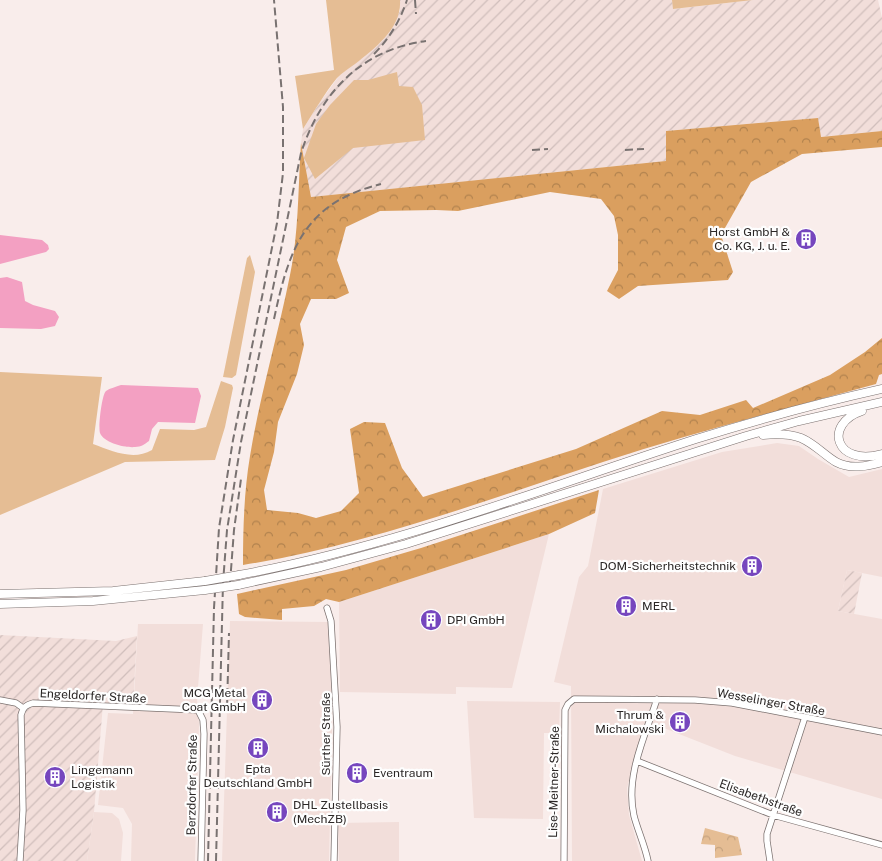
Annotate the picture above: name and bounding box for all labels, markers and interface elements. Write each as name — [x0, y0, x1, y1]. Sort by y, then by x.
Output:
place label: Horst GmbH & Co. KG, J. u. E. — [709, 225, 790, 253]
building icon: Horst GmbH & Co. KG, J. u. E. — [794, 227, 818, 251]
building icon: DOM-Sicherheitstechnik — [740, 554, 764, 578]
place label: DOM-Sicherheitstechnik — [599, 559, 736, 573]
building icon: MERL — [614, 594, 638, 618]
place label: MERL — [642, 599, 675, 613]
building icon: DPI GmbH — [419, 608, 443, 632]
place label: DPI GmbH — [447, 613, 505, 627]
street label: Engeldorfer Straße — [39, 686, 147, 706]
place label: MCG Metal Coat GmbH — [182, 686, 246, 714]
street label: Wesselinger Straße — [716, 686, 826, 718]
building icon: MCG Metal Coat GmbH — [250, 688, 274, 712]
street label: Sürther Straße — [319, 692, 333, 776]
place label: Thrum & Michalowski — [595, 708, 664, 736]
building icon: Thrum & Michalowski — [668, 710, 692, 734]
street label: Lise-Meitner-Straße — [546, 726, 562, 838]
street label: Berzdorfer Straße — [184, 734, 200, 835]
building icon: Epta Deutschland GmbH — [246, 736, 270, 760]
building icon: Eventraum — [345, 761, 369, 785]
place label: Epta Deutschland GmbH — [204, 762, 312, 790]
place label: Lingemann Logistik — [71, 763, 133, 791]
building icon: Lingemann Logistik — [43, 765, 67, 789]
place label: Eventraum — [373, 766, 433, 780]
street label: Elisabethstraße — [718, 776, 805, 820]
place label: DHL Zustellbasis (MechZB) — [293, 798, 388, 826]
building icon: DHL Zustellbasis (MechZB) — [265, 800, 289, 824]

